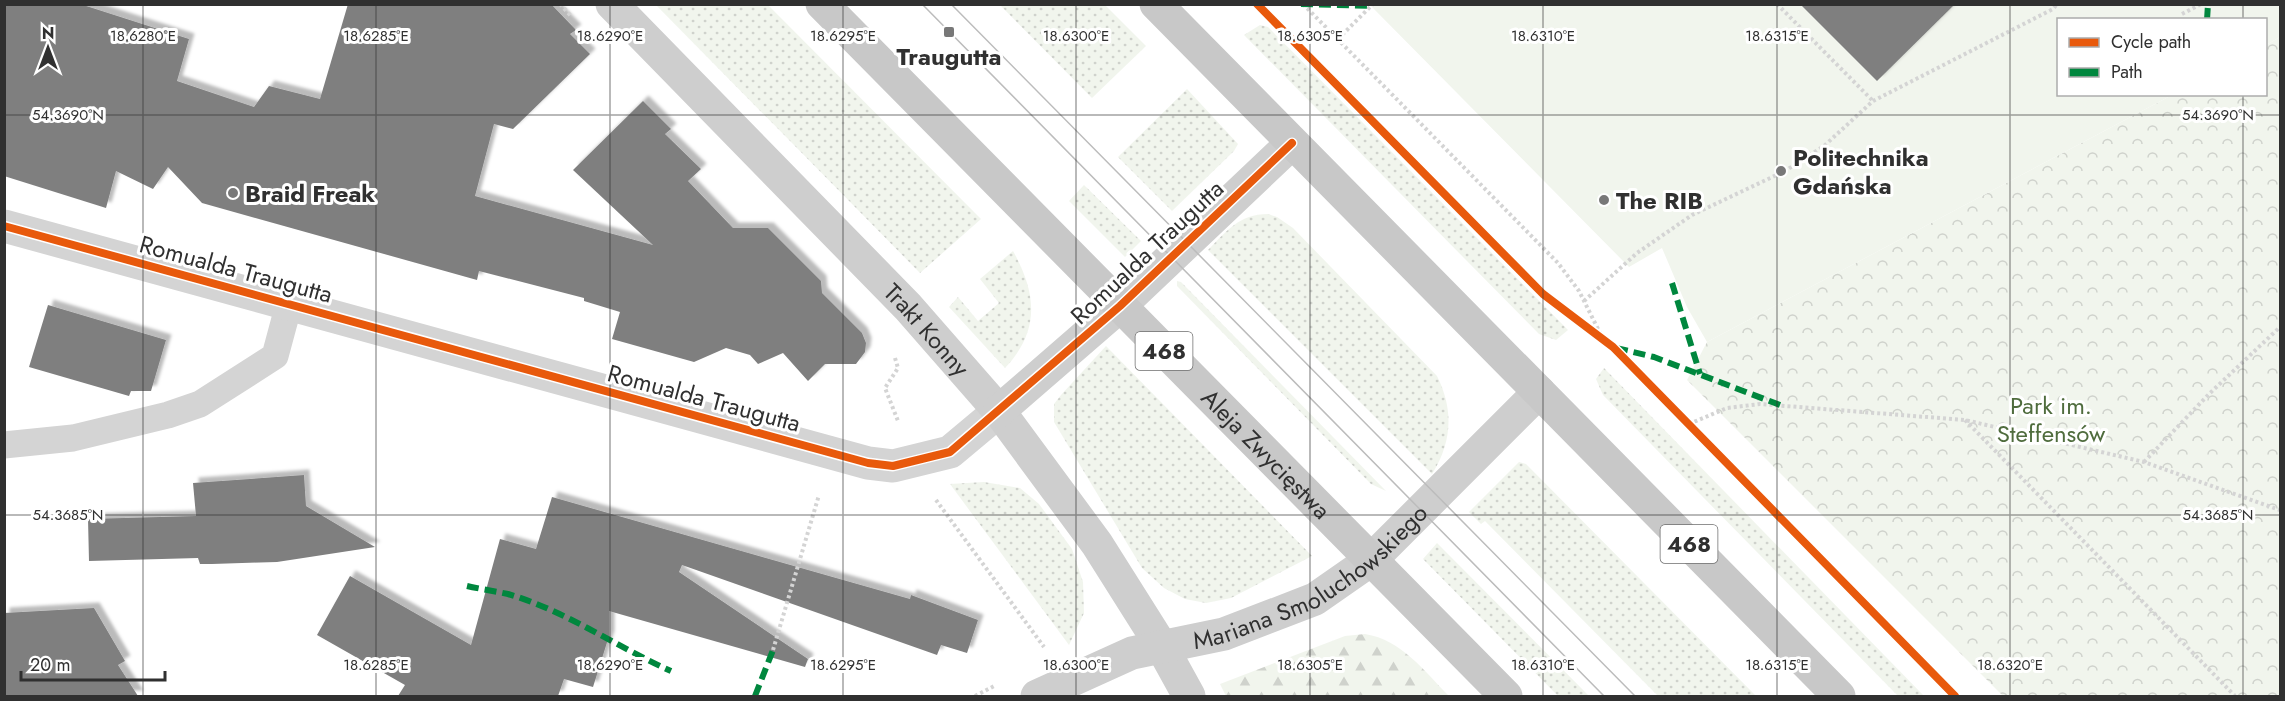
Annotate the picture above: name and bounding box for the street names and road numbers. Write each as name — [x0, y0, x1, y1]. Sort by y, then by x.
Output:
street label: Romualda Traugutta — [1063, 172, 1231, 332]
street label: Romualda Traugutta — [136, 226, 336, 312]
street label: Trakt Konny — [876, 275, 978, 384]
road number: 468 — [1136, 332, 1192, 370]
street label: Romualda Traugutta — [604, 355, 804, 441]
street label: Aleja Zwycięstwa — [1194, 380, 1339, 527]
street label: Mariana Smoluchowskiego — [1190, 496, 1435, 657]
road number: 468 — [1660, 525, 1718, 563]

